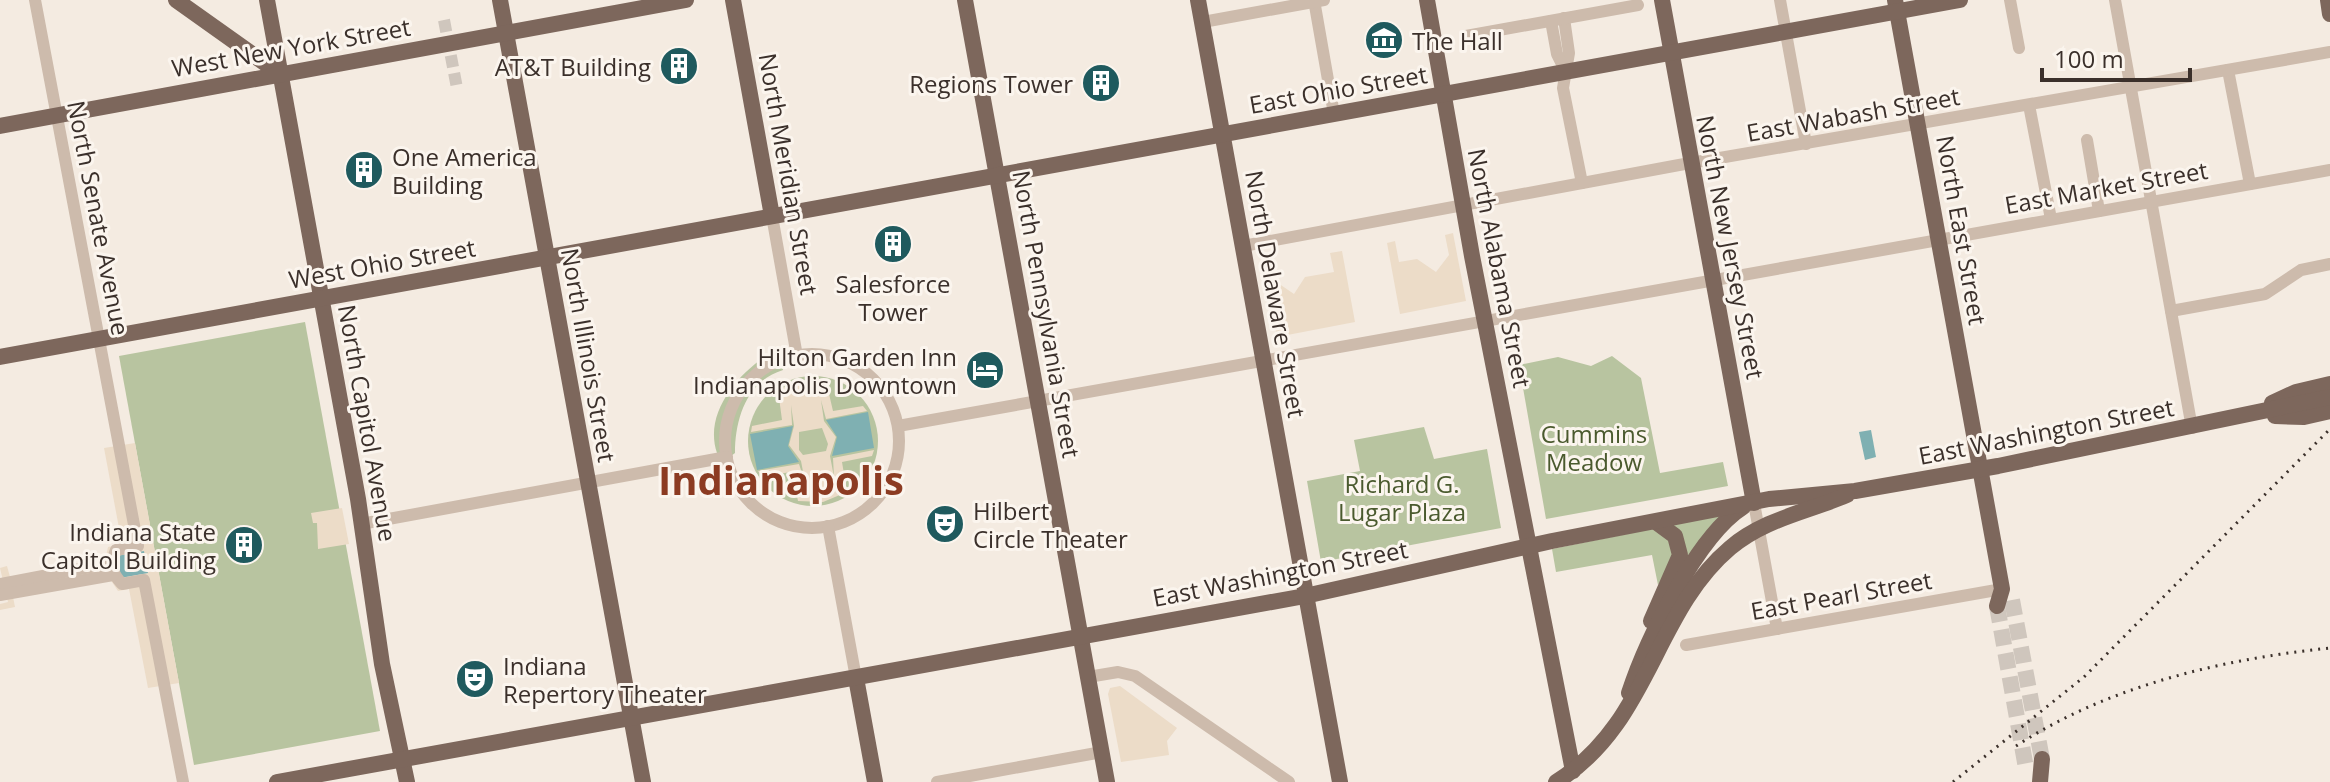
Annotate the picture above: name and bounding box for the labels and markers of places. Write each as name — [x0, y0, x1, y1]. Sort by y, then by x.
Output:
museum icon: The Hall — [1363, 19, 1405, 61]
place label: The Hall — [1412, 24, 1503, 57]
building icon: AT&T Building — [658, 45, 700, 87]
place label: AT&T Building — [495, 50, 651, 83]
building icon: Regions Tower — [1080, 62, 1122, 104]
place label: Regions Tower — [909, 67, 1073, 100]
place label: One America Building — [392, 140, 537, 201]
building icon: One America Building — [343, 149, 385, 191]
building icon: Salesforce Tower — [872, 223, 914, 265]
place label: Salesforce Tower — [836, 267, 950, 328]
place label: Hilton Garden Inn Indianapolis Downtown — [693, 340, 957, 401]
hotel icon: Hilton Garden Inn Indianapolis Downtown — [964, 349, 1006, 391]
place label: Hilbert Circle Theater — [973, 494, 1128, 555]
theatre icon: Hilbert Circle Theater — [924, 503, 966, 545]
place label: Indiana State Capitol Building — [41, 515, 216, 576]
building icon: Indiana State Capitol Building — [223, 524, 265, 566]
place label: Indiana Repertory Theater — [503, 649, 707, 710]
theatre icon: Indiana Repertory Theater — [454, 658, 496, 700]

